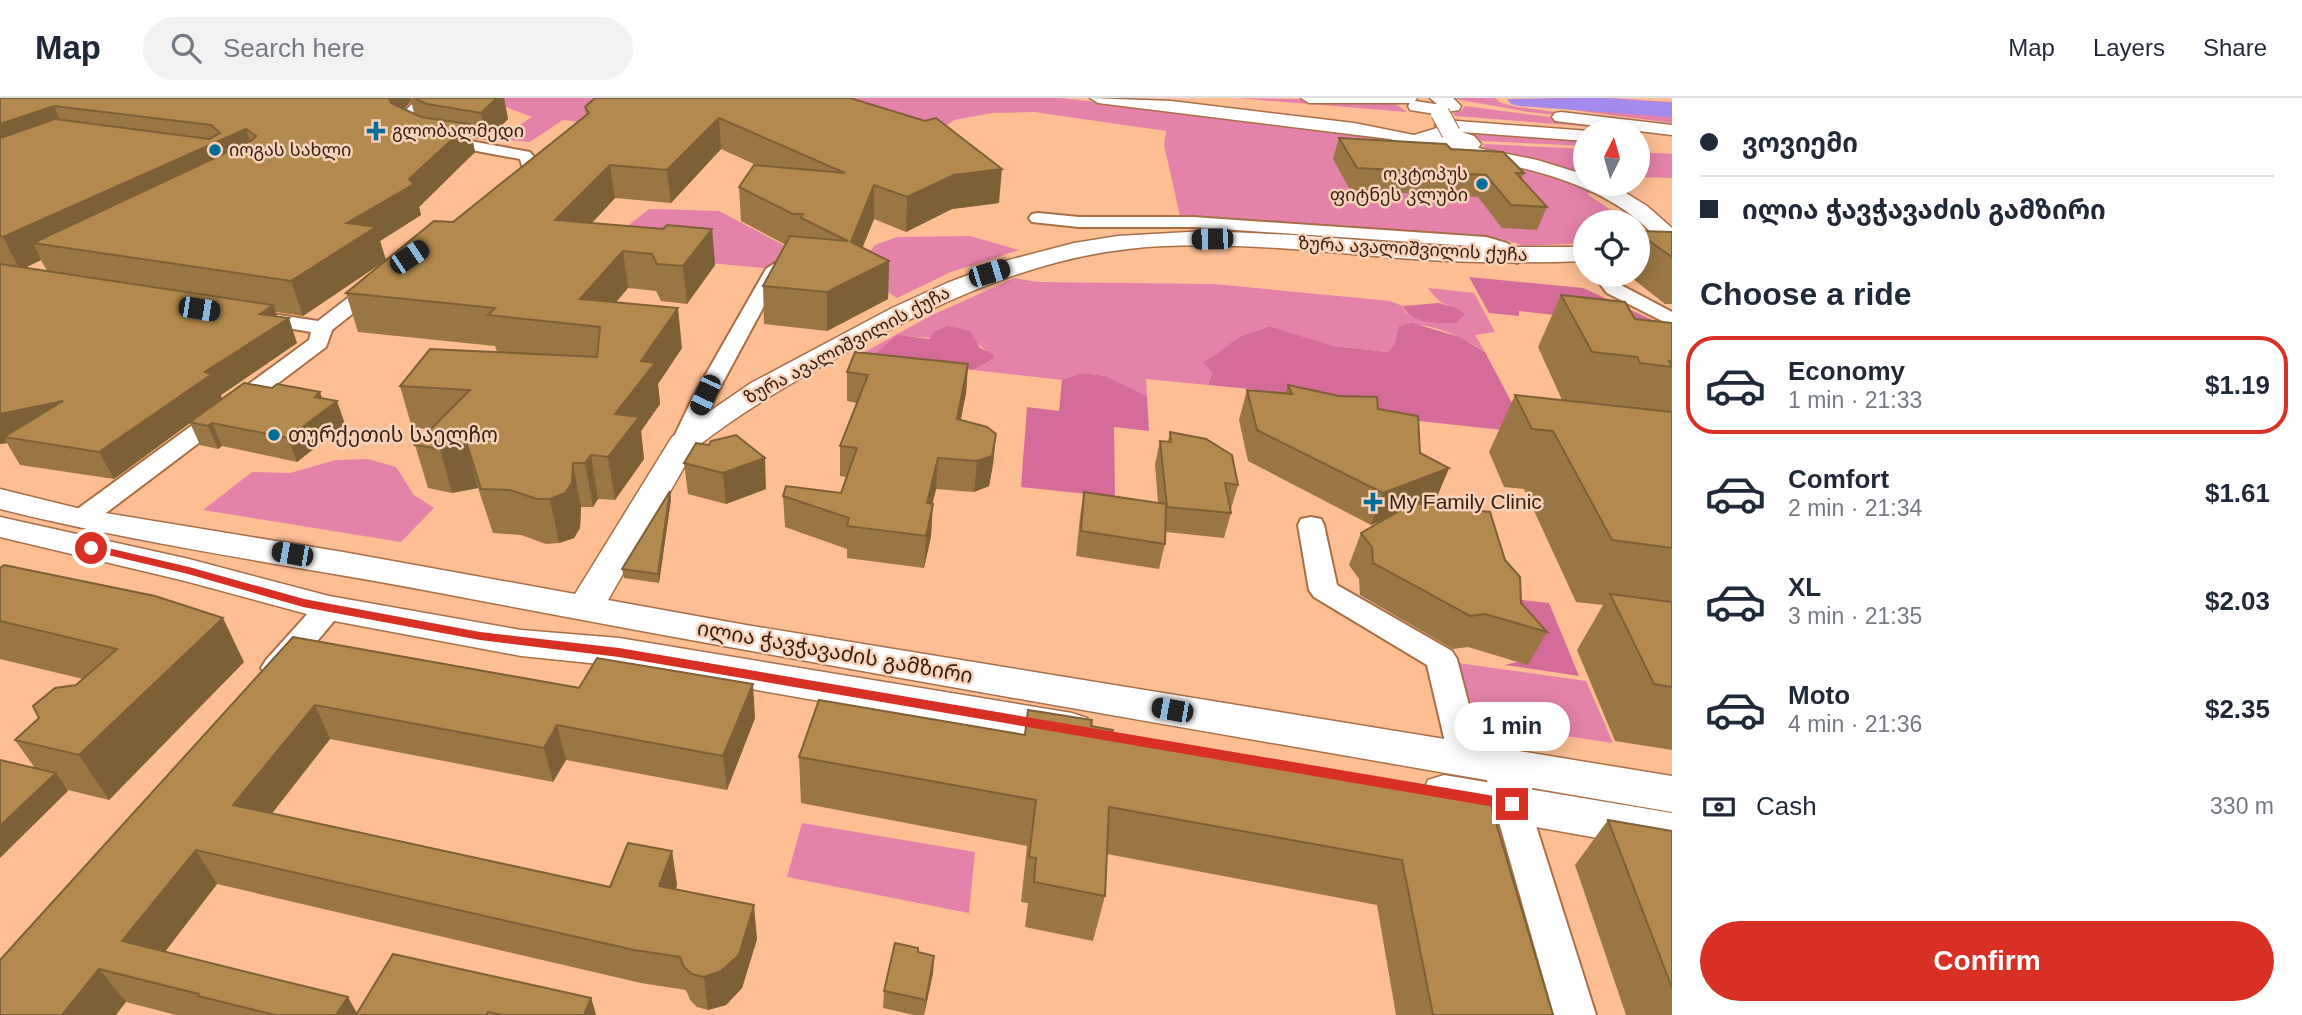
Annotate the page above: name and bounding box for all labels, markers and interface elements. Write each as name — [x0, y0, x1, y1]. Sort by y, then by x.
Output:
search box — [143, 17, 633, 80]
text: Map — [35, 29, 101, 66]
icon: search — [167, 29, 205, 67]
text: Search here — [223, 33, 365, 63]
text: Map — [2008, 34, 2055, 61]
text: Layers — [2093, 34, 2165, 61]
text: Share — [2203, 34, 2267, 61]
north arrow — [1573, 119, 1650, 196]
map controls — [1573, 119, 1650, 287]
marker: გლობალმედი — [366, 121, 386, 141]
place label: გლობალმედი — [392, 121, 524, 142]
text: ვოვიემი — [1742, 128, 1858, 158]
place label: იოგას სახლი — [229, 140, 351, 161]
marker: იოგას სახლი — [207, 142, 223, 158]
place label: ოკტოპუს ფიტნეს კლუბი — [1330, 164, 1468, 206]
marker: ოკტოპუს ფიტნეს კლუბი — [1474, 176, 1490, 192]
text: ილია ჭავჭავაძის გამზირი — [1742, 195, 2106, 225]
button: locate — [1573, 210, 1650, 287]
car — [1191, 228, 1234, 250]
street label: ზურა ავალიშვილის ქუჩა — [1298, 233, 1528, 266]
car — [386, 237, 433, 277]
car — [966, 257, 1013, 289]
text: Choose a ride — [1700, 276, 1912, 312]
street label: ზურა ავალიშვილის ქუჩა — [741, 282, 954, 409]
car — [177, 295, 222, 323]
icon: car — [1704, 354, 1767, 417]
text: Economy — [1788, 356, 1905, 386]
text: $1.19 — [2205, 370, 2270, 400]
car — [687, 372, 724, 418]
text: 1 min · 21:33 — [1788, 387, 1922, 413]
place label: თურქეთის საელჩო — [288, 423, 498, 448]
marker: თურქეთის საელჩო — [266, 427, 282, 443]
icon: car — [1704, 462, 1767, 525]
text: Comfort — [1788, 464, 1889, 494]
text: $1.61 — [2205, 478, 2270, 508]
place label: My Family Clinic — [1389, 490, 1542, 513]
marker: My Family Clinic — [1363, 492, 1383, 512]
text: 2 min · 21:34 — [1788, 495, 1922, 521]
route start — [75, 532, 107, 564]
car — [270, 540, 315, 568]
icon: car — [1704, 570, 1767, 633]
text: XL — [1788, 572, 1821, 602]
text: $2.03 — [2205, 586, 2270, 616]
text: 3 min · 21:35 — [1788, 603, 1922, 629]
street label: ილია ჭავჭავაძის გამზირი — [695, 616, 975, 689]
icon: car — [1704, 678, 1767, 741]
text: Moto — [1788, 680, 1850, 710]
text: $2.35 — [2205, 694, 2270, 724]
car — [1150, 696, 1195, 724]
callout: 1 min — [1454, 702, 1570, 752]
text: 4 min · 21:36 — [1788, 711, 1922, 737]
text: 1 min — [1482, 713, 1542, 739]
route end — [1496, 788, 1528, 820]
icon: cash — [1700, 788, 1738, 826]
text: Cash — [1756, 791, 1817, 821]
text: 330 m — [2210, 793, 2274, 819]
button: Confirm — [1700, 921, 2274, 1001]

